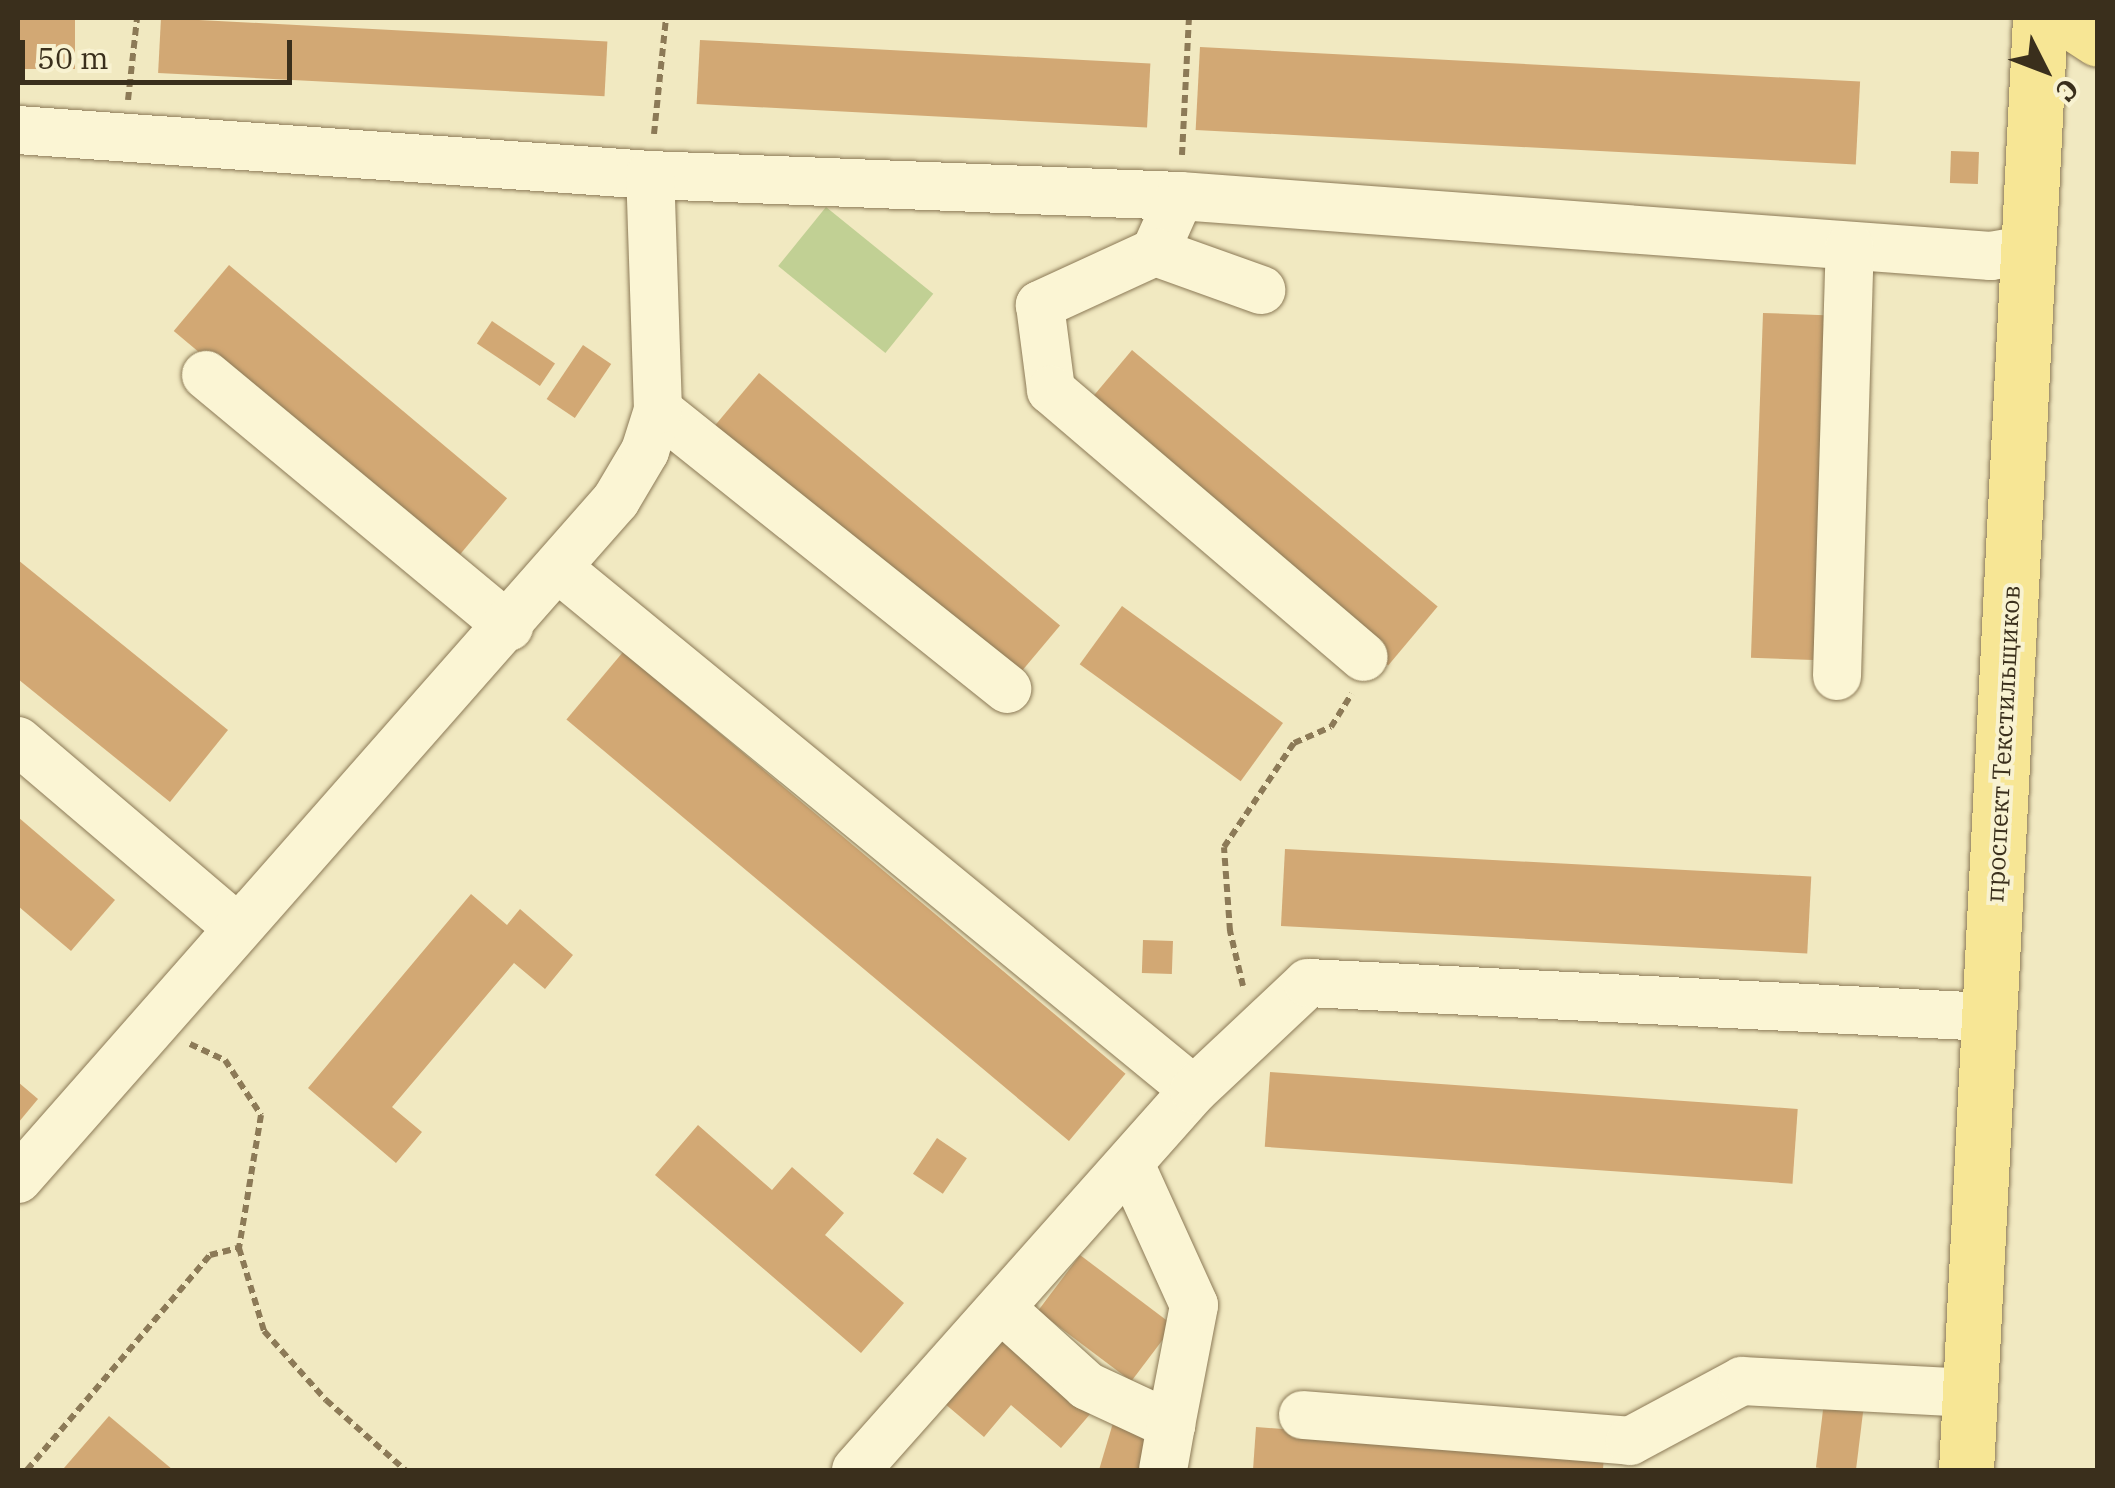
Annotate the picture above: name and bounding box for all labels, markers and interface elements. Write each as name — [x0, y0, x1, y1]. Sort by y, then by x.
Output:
scale bar — [25, 20, 298, 82]
north arrow — [1995, 20, 2095, 120]
text: 50 m — [37, 38, 109, 77]
text: С — [2048, 71, 2088, 110]
street label: проспект Текстильщиков — [1980, 585, 2026, 903]

